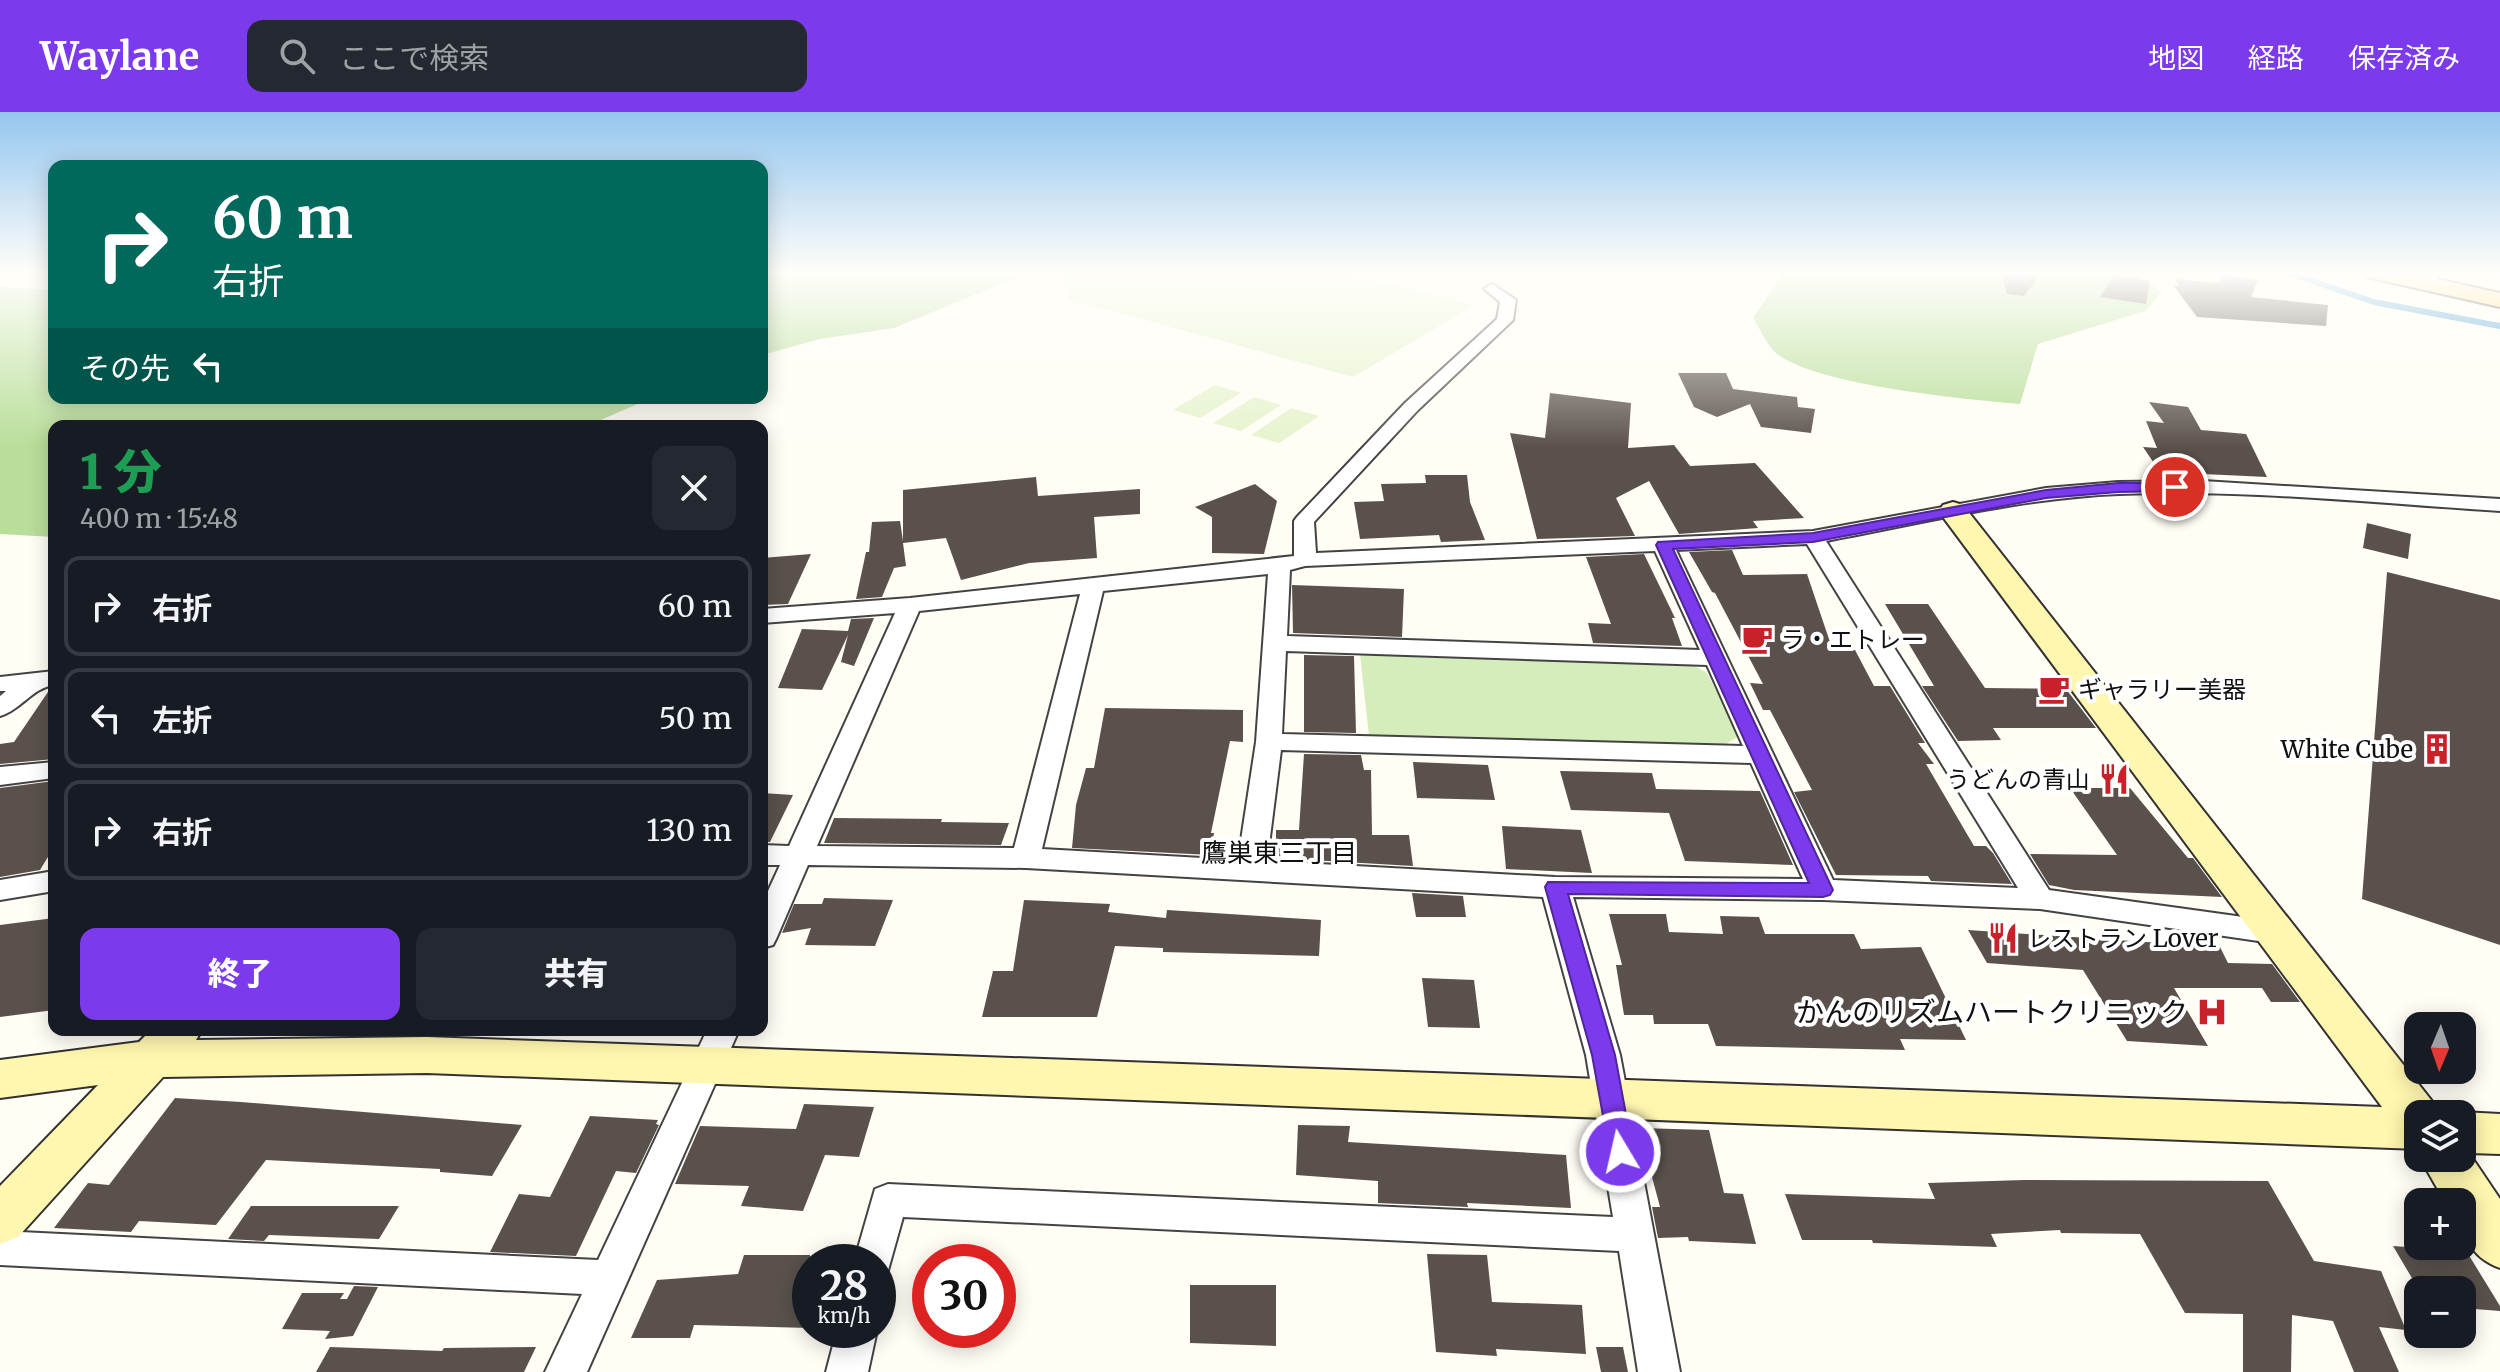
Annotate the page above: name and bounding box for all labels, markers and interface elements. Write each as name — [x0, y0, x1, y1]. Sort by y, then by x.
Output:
search box — [247, 20, 807, 92]
text: Waylane — [40, 33, 199, 80]
icon: search — [275, 34, 319, 78]
text: ここで検索 — [339, 39, 489, 77]
text: 地図 — [2148, 40, 2204, 76]
text: 経路 — [2248, 40, 2304, 76]
text: 保存済み — [2348, 40, 2460, 76]
text: 60 m — [212, 183, 353, 253]
icon: right — [80, 192, 184, 296]
text: 右折 — [212, 259, 284, 304]
icon: left — [186, 344, 230, 388]
text: その先 — [80, 349, 170, 387]
text: 1 分 — [80, 442, 162, 502]
button: close — [652, 446, 736, 530]
pin — [2141, 453, 2209, 521]
icon: arrive — [2153, 465, 2197, 509]
text: 400 m · 15:48 — [80, 502, 238, 535]
icon: right — [84, 584, 128, 628]
text: 60 m — [658, 587, 732, 625]
text: 右折 — [152, 589, 212, 627]
cafe icon: ラ・エトレー — [1740, 622, 1774, 656]
place label: ラ・エトレー — [1781, 624, 1925, 655]
cafe icon: ギャラリー美器 — [2037, 672, 2071, 706]
place label: ギャラリー美器 — [2078, 674, 2246, 705]
icon: left — [84, 696, 128, 740]
text: 50 m — [659, 699, 732, 737]
text: 左折 — [152, 701, 212, 739]
building icon: White Cube — [2420, 732, 2454, 766]
place label: White Cube — [2280, 734, 2413, 765]
restaurant icon: うどんの青山 — [2097, 762, 2131, 796]
place label: うどんの青山 — [1946, 764, 2090, 795]
icon: right — [84, 808, 128, 852]
text: 130 m — [646, 811, 732, 849]
text: 右折 — [152, 813, 212, 851]
district label: 鷹巣東三丁目 — [1201, 836, 1357, 869]
restaurant icon: レストラン Lover — [1986, 921, 2020, 955]
place label: レストラン Lover — [2027, 923, 2219, 954]
button: 終了 — [80, 928, 400, 1020]
button: 共有 — [416, 928, 736, 1020]
place label: かんのリズムハートクリニック — [1796, 994, 2188, 1030]
hospital icon: かんのリズムハートクリニック — [2195, 995, 2229, 1029]
north arrow — [2404, 1012, 2476, 1084]
map controls — [2404, 1012, 2476, 1348]
button: layers — [2404, 1100, 2476, 1172]
position arrow — [1578, 1110, 1662, 1194]
button: + — [2404, 1188, 2476, 1260]
speed limit sign: 30 — [912, 1244, 1016, 1348]
text: 28 — [820, 1261, 868, 1311]
button: − — [2404, 1276, 2476, 1348]
text: km/h — [818, 1303, 870, 1328]

